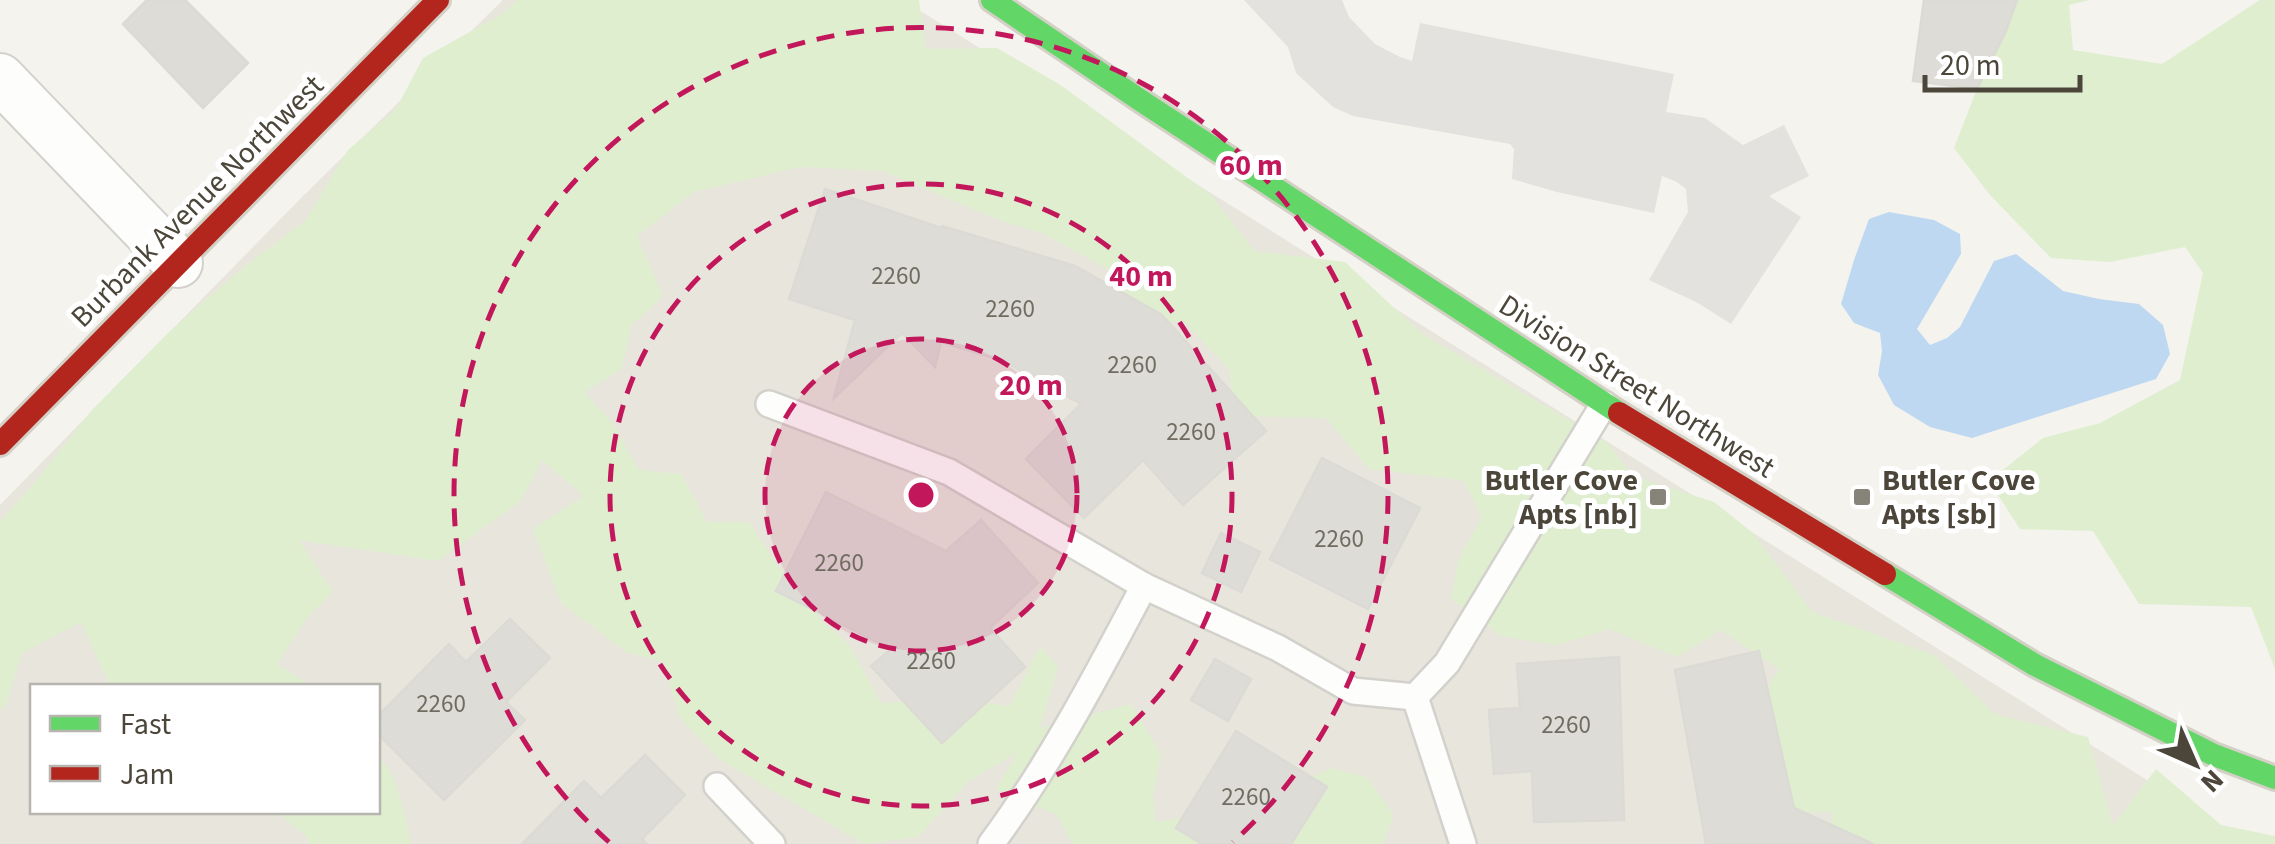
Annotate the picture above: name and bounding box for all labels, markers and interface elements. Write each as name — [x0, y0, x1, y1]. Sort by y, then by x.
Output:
scale bar — [1925, 30, 2080, 92]
text: 20 m — [1940, 44, 2001, 87]
street label: Burbank Avenue Northwest — [61, 65, 334, 338]
text: 60 m — [1219, 144, 1283, 187]
text: 40 m — [1109, 255, 1173, 298]
house number: 2260 — [871, 258, 921, 294]
street label: Division Street Northwest — [1491, 284, 1783, 489]
house number: 2260 — [985, 291, 1035, 327]
house number: 2260 — [1107, 347, 1157, 383]
text: 20 m — [999, 364, 1063, 407]
house number: 2260 — [1166, 414, 1216, 450]
place label: Butler Cove Apts [nb] — [1484, 459, 1638, 536]
place label: Butler Cove Apts [sb] — [1881, 459, 2036, 536]
centre of rings — [903, 477, 939, 513]
marker: Butler Cove Apts [nb] — [1647, 486, 1669, 508]
marker: Butler Cove Apts [sb] — [1851, 486, 1873, 508]
house number: 2260 — [1314, 521, 1364, 557]
house number: 2260 — [814, 545, 864, 581]
house number: 2260 — [906, 643, 956, 679]
legend — [30, 684, 380, 814]
house number: 2260 — [416, 686, 466, 722]
text: Fast — [120, 703, 171, 746]
house number: 2260 — [1541, 707, 1591, 743]
north arrow — [2145, 714, 2245, 814]
text: Jam — [120, 753, 174, 796]
text: N — [2191, 760, 2233, 802]
house number: 2260 — [1221, 779, 1271, 815]

